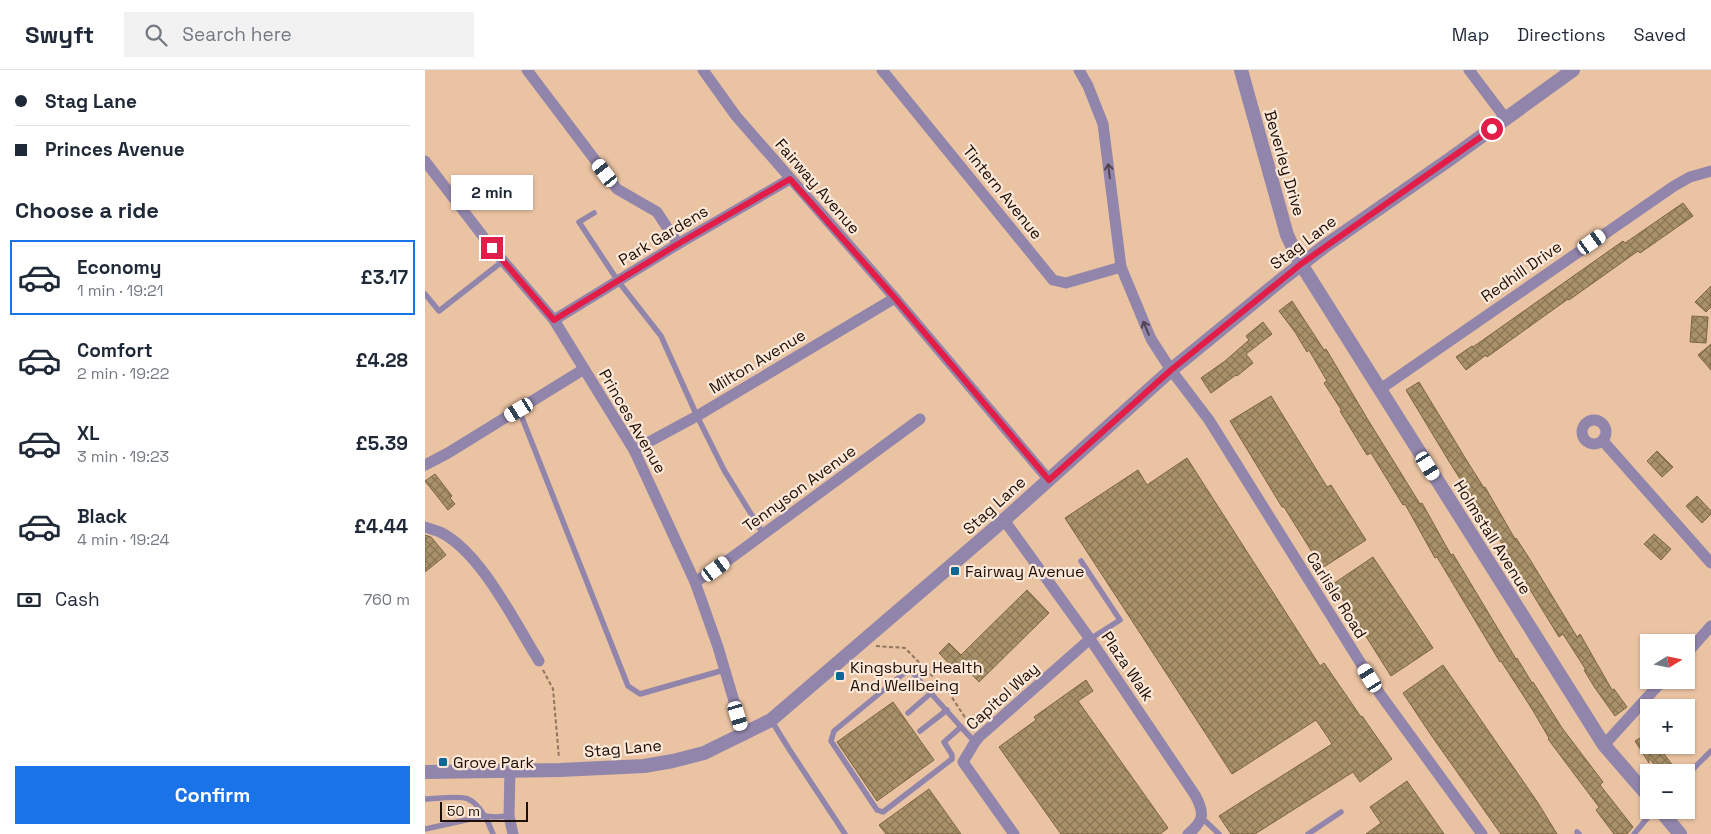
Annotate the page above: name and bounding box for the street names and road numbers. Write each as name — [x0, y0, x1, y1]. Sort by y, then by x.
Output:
street label: Beverley Drive — [1259, 108, 1310, 218]
street label: Fairway Avenue — [770, 134, 865, 238]
street label: Tintern Avenue — [958, 141, 1047, 244]
street label: Park Gardens — [615, 200, 712, 270]
street label: Stag Lane — [1266, 211, 1341, 274]
street label: Redhill Drive — [1477, 236, 1566, 307]
street label: Milton Avenue — [705, 324, 809, 398]
street label: Princes Avenue — [594, 365, 671, 477]
street label: Tennyson Avenue — [738, 440, 860, 537]
street label: Stag Lane — [958, 472, 1030, 539]
street label: Holmstall Avenue — [1449, 476, 1536, 598]
street label: Carlisle Road — [1302, 548, 1372, 643]
street label: Plaza Walk — [1097, 627, 1159, 706]
street label: Capitol Way — [961, 658, 1043, 735]
street label: Stag Lane — [583, 735, 663, 762]

